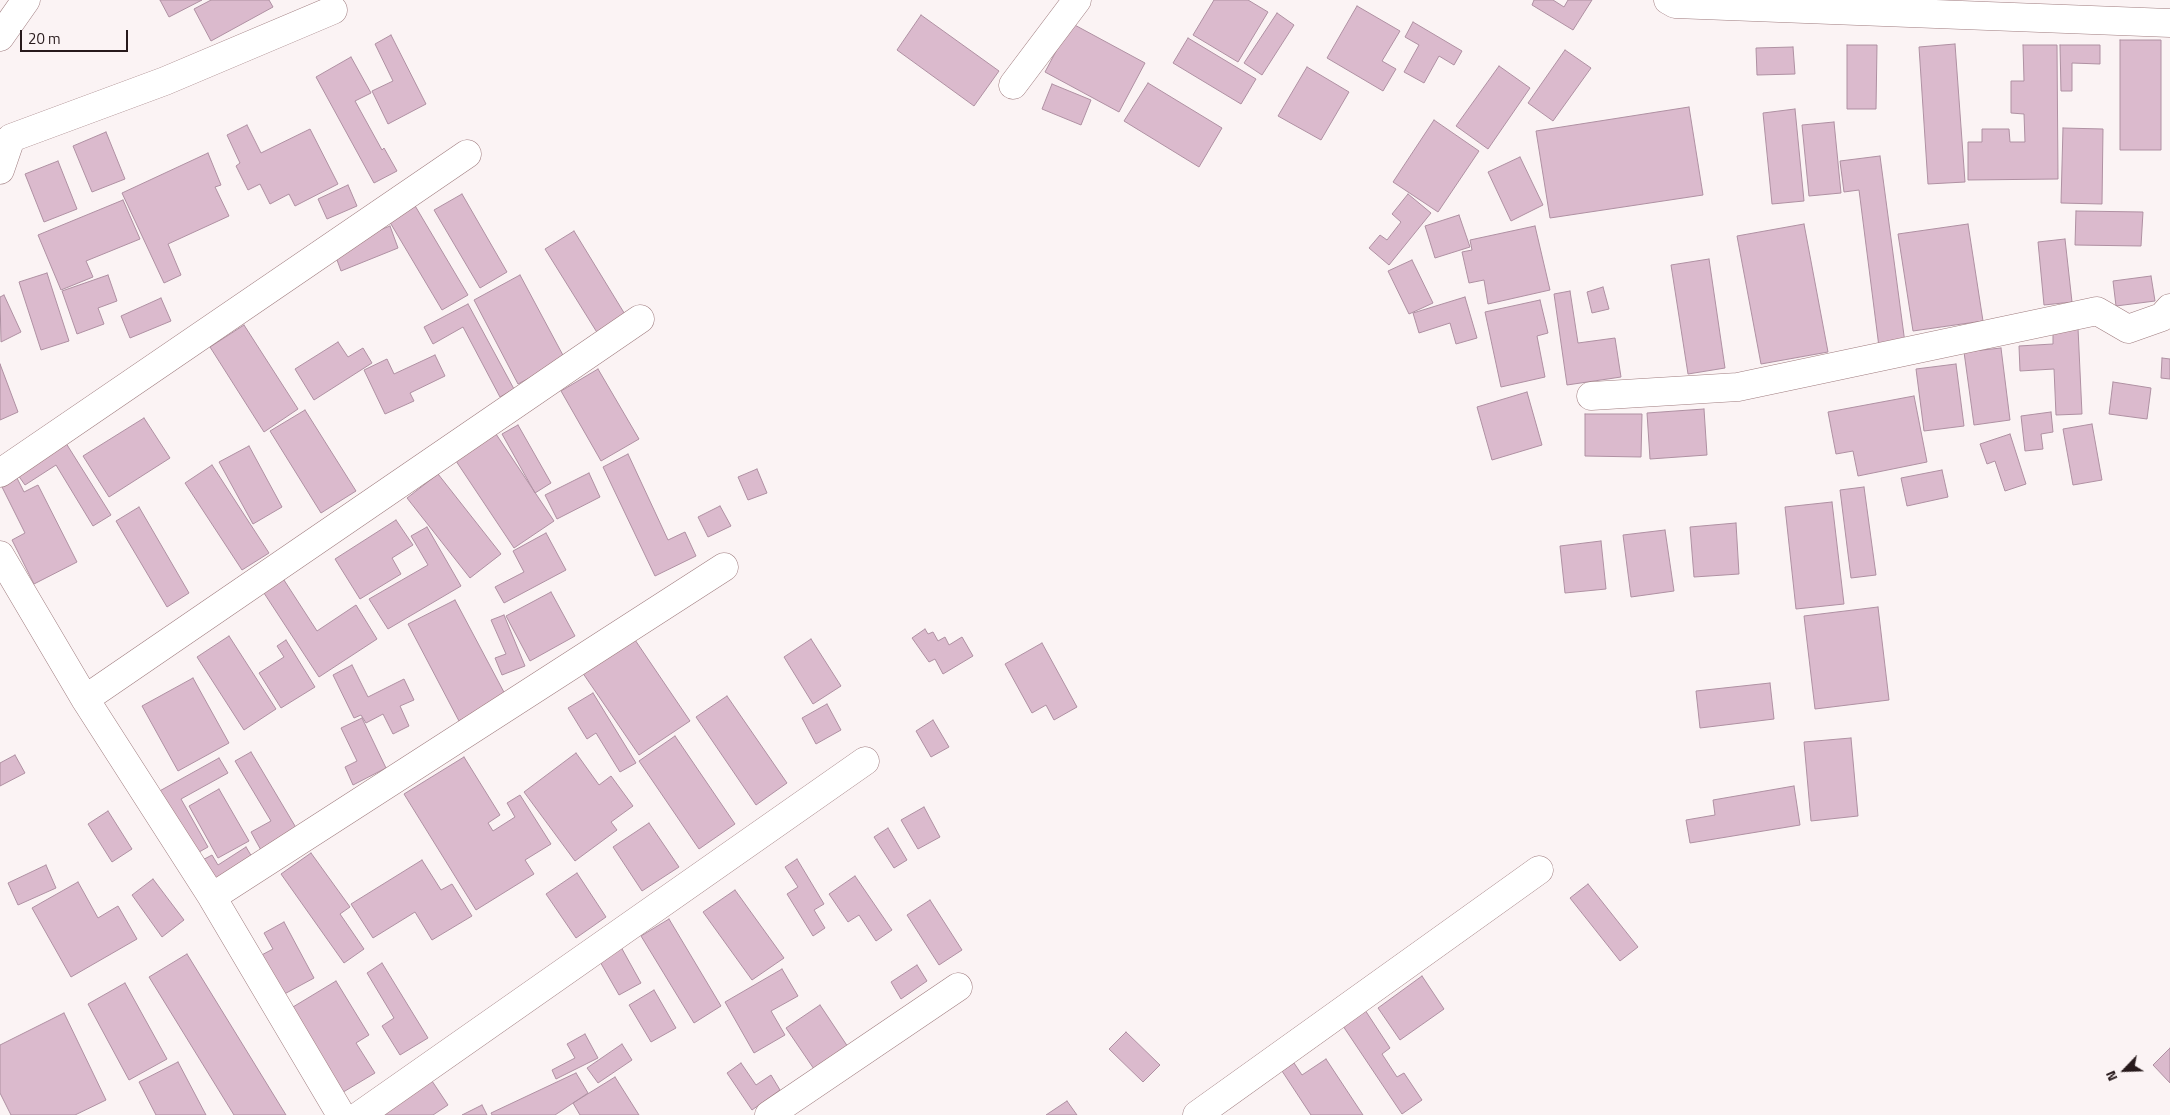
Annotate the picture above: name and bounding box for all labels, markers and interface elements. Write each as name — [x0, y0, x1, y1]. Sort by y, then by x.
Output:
scale bar — [22, 20, 130, 52]
text: 20 m — [28, 27, 61, 50]
north arrow — [2100, 1045, 2150, 1095]
text: N — [2099, 1068, 2122, 1085]

